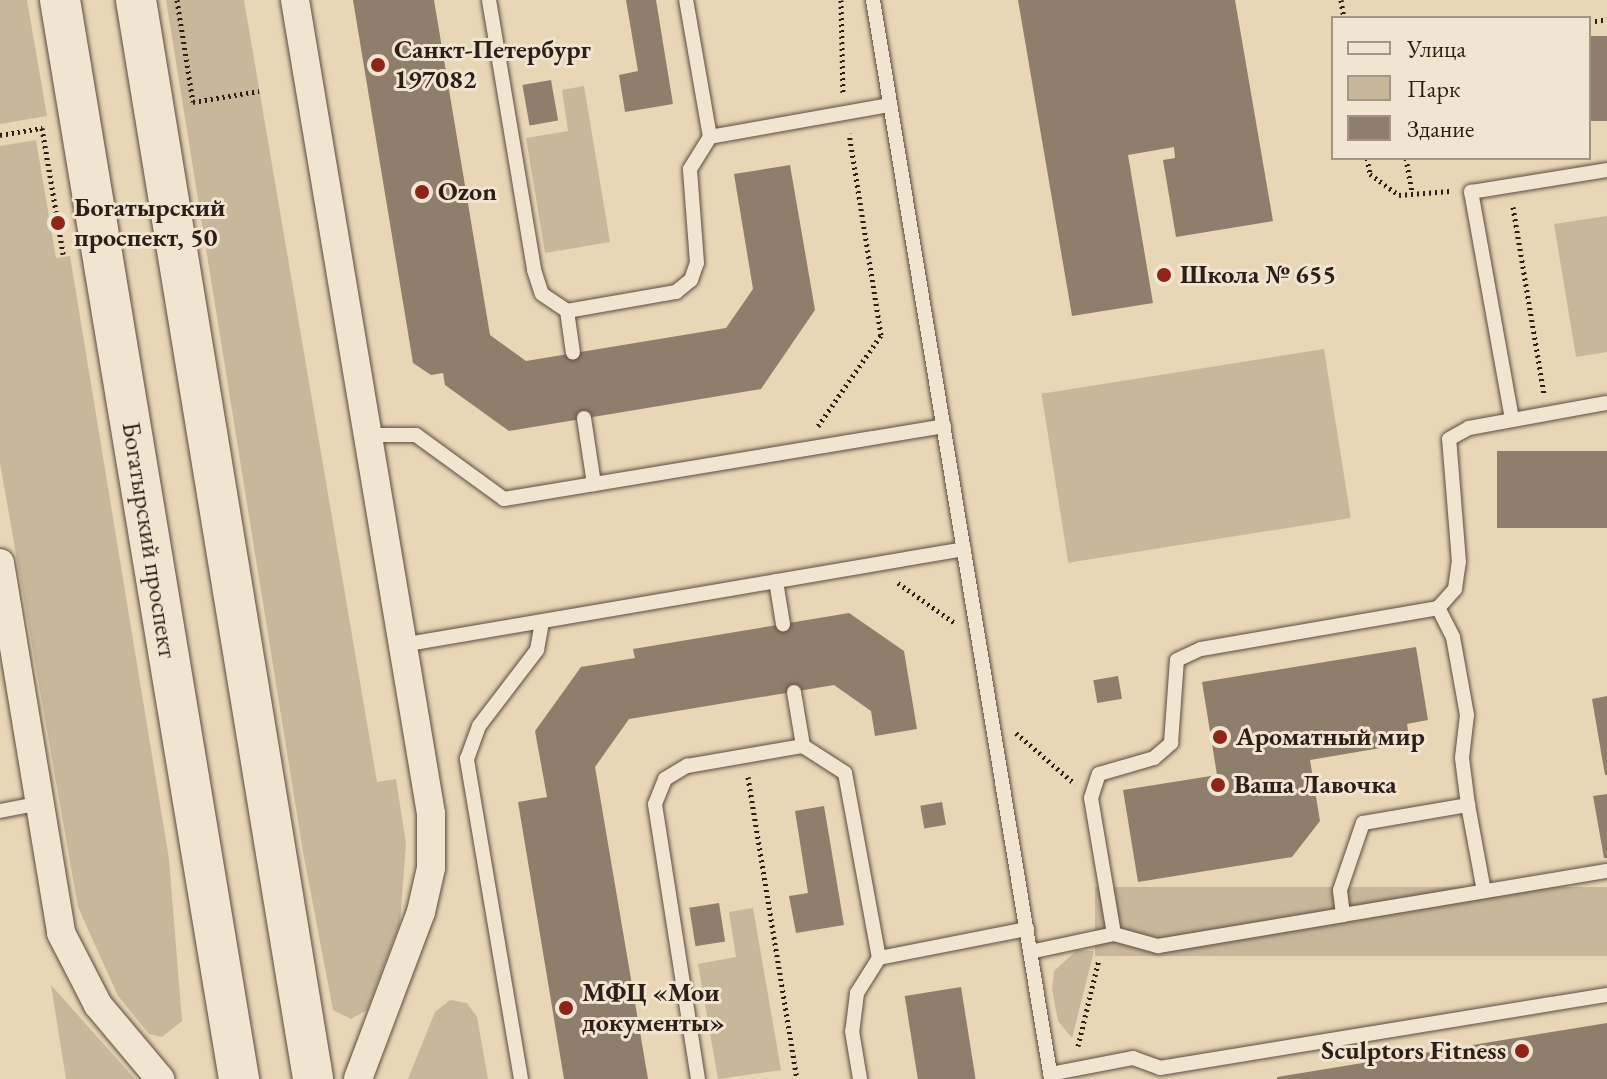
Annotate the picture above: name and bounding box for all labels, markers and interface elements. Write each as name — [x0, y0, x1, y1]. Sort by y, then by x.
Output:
legend — [1331, 16, 1591, 160]
text: Улица — [1407, 33, 1466, 64]
place label: Санкт-Петербург 197082 — [394, 34, 591, 96]
marker: Санкт-Петербург 197082 — [369, 56, 387, 74]
text: Парк — [1407, 73, 1460, 104]
text: Здание — [1407, 113, 1474, 144]
place label: Ozon — [438, 176, 497, 208]
marker: Ozon — [413, 183, 431, 201]
place label: Богатырский проспект, 50 — [74, 192, 225, 254]
marker: Богатырский проспект, 50 — [49, 214, 67, 232]
place label: Школа № 655 — [1180, 259, 1336, 291]
marker: Школа № 655 — [1155, 266, 1173, 284]
street label: Богатырский проспект — [115, 420, 183, 660]
place label: Ароматный мир — [1236, 721, 1425, 753]
marker: Ароматный мир — [1211, 728, 1229, 746]
place label: Ваша Лавочка — [1234, 769, 1397, 801]
marker: Ваша Лавочка — [1209, 776, 1227, 794]
place label: МФЦ «Мои документы» — [582, 977, 725, 1038]
marker: МФЦ «Мои документы» — [557, 999, 575, 1017]
place label: Sculptors Fitness — [1321, 1035, 1506, 1067]
marker: Sculptors Fitness — [1513, 1042, 1531, 1060]

